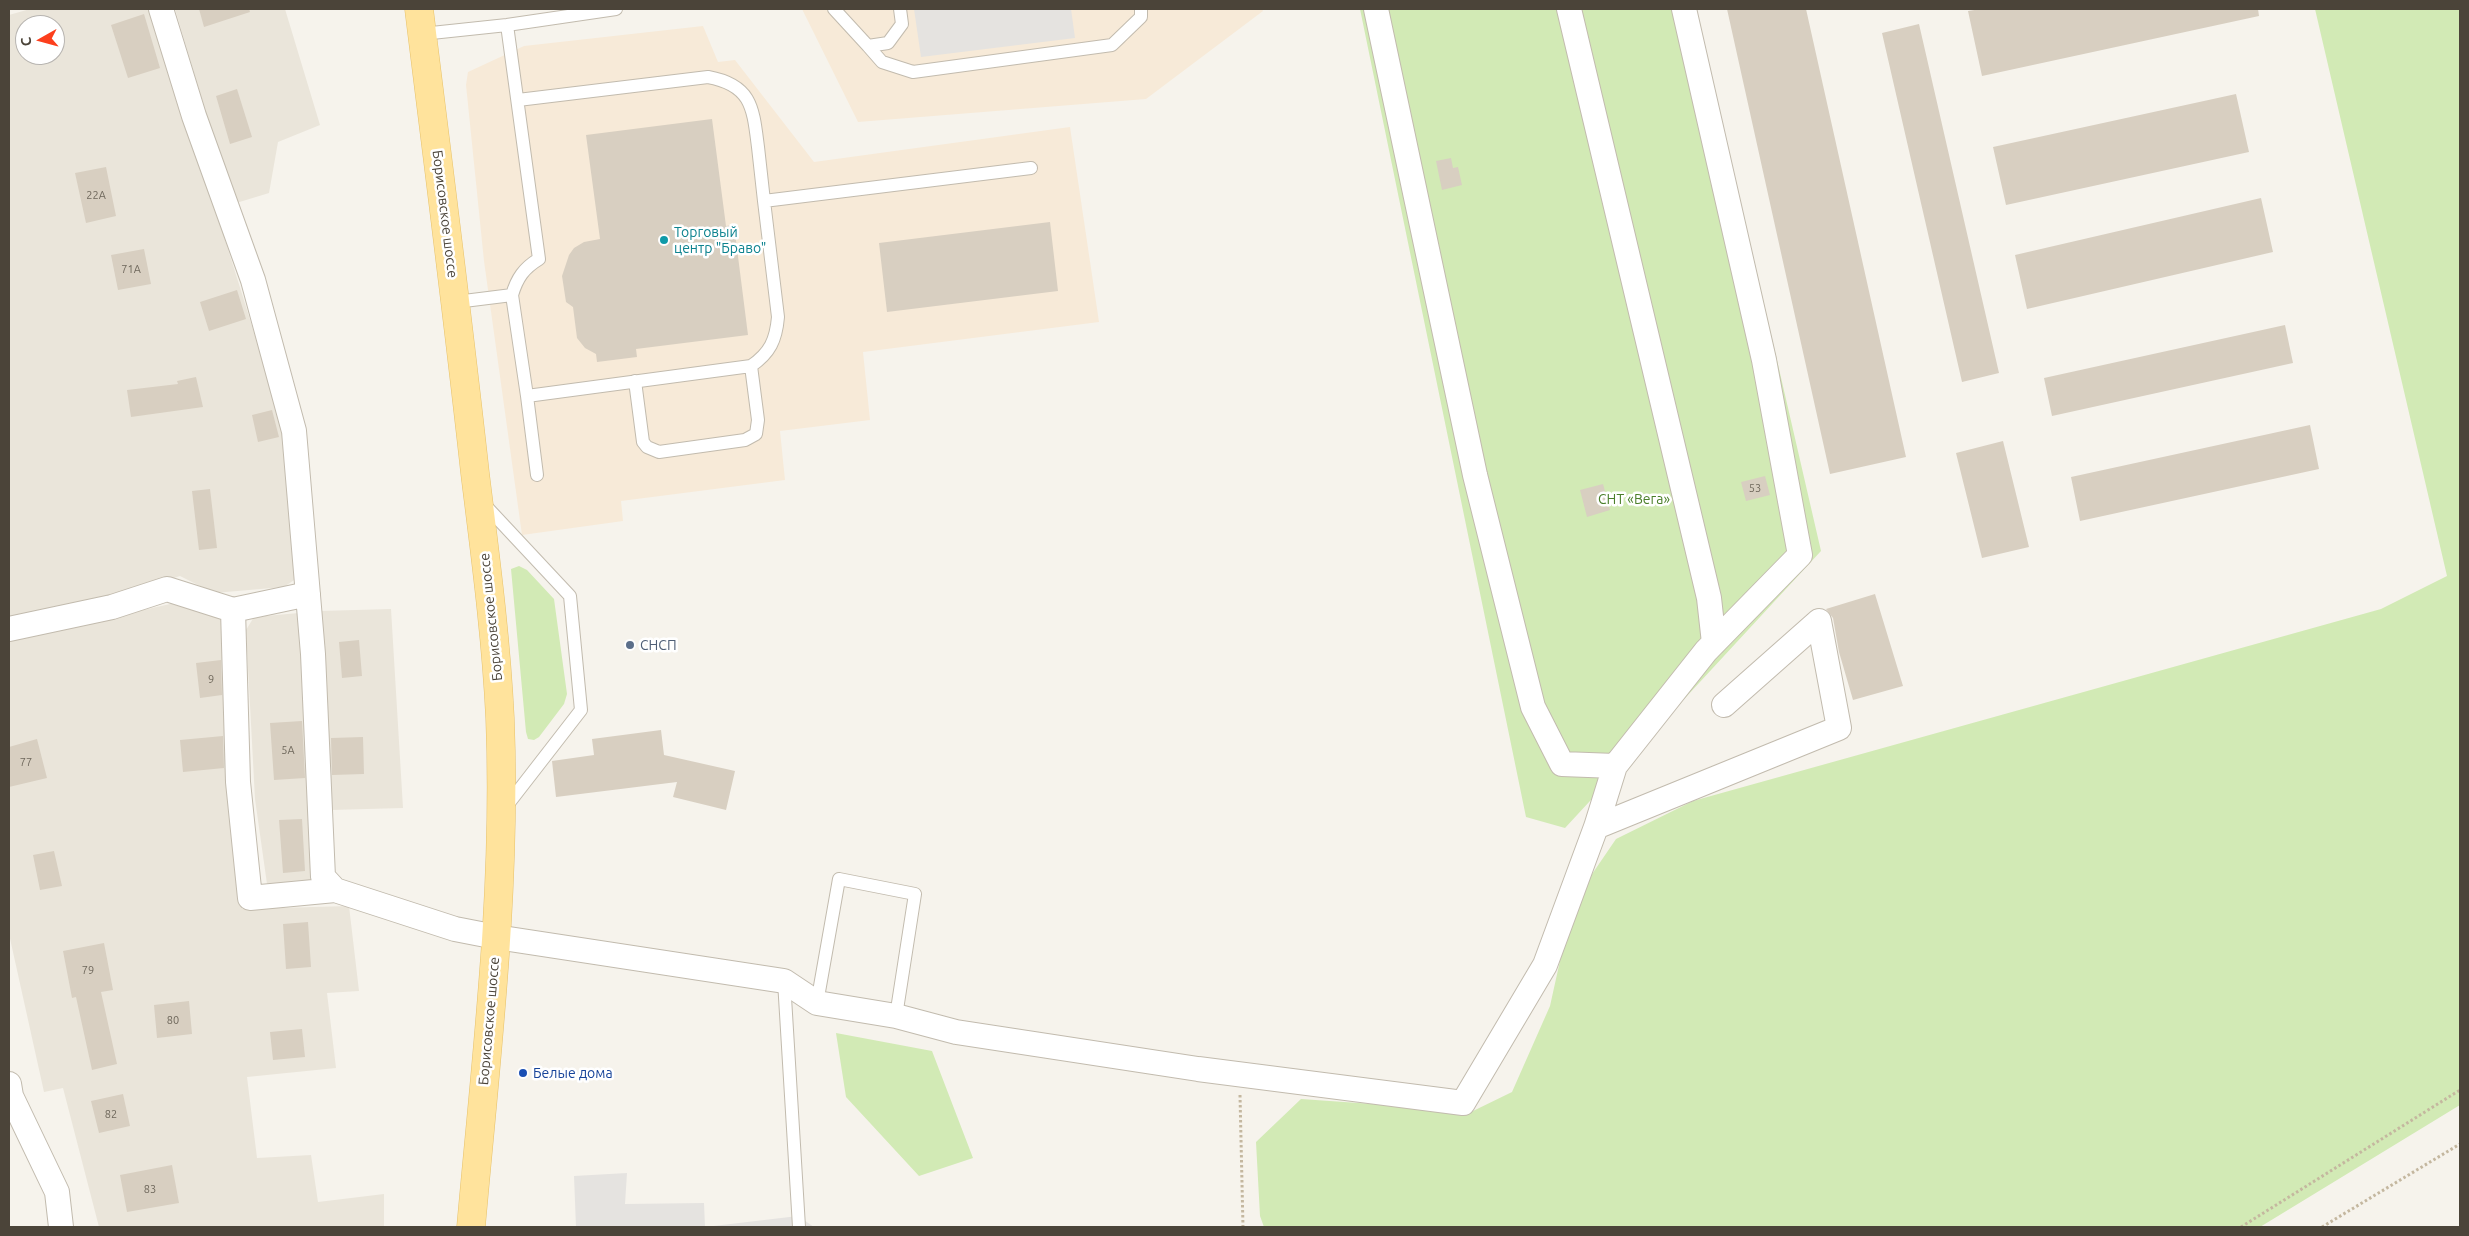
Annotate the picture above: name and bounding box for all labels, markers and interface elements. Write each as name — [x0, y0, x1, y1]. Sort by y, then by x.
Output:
north arrow — [15, 15, 65, 65]
text: С — [18, 36, 35, 47]
street label: Борисовское шоссе — [429, 149, 461, 279]
house number: 22А — [86, 188, 106, 202]
place label: Торговый центр "Браво" — [674, 224, 766, 256]
marker: Торговый центр "Браво" — [658, 234, 670, 246]
house number: 71А — [121, 262, 141, 276]
house number: 53 — [1749, 481, 1761, 495]
park label: СНТ «Вега» — [1598, 491, 1670, 507]
street label: Борисовское шоссе — [476, 552, 506, 682]
place label: СНСП — [640, 637, 677, 653]
marker: СНСП — [624, 639, 636, 651]
house number: 9 — [208, 672, 214, 686]
house number: 5А — [281, 743, 295, 757]
house number: 77 — [20, 755, 32, 769]
street label: Борисовское шоссе — [475, 956, 503, 1086]
house number: 79 — [82, 963, 94, 977]
house number: 80 — [167, 1013, 179, 1027]
place label: Белые дома — [533, 1065, 613, 1081]
marker: Белые дома — [517, 1067, 529, 1079]
house number: 82 — [105, 1107, 117, 1121]
house number: 83 — [144, 1182, 156, 1196]

